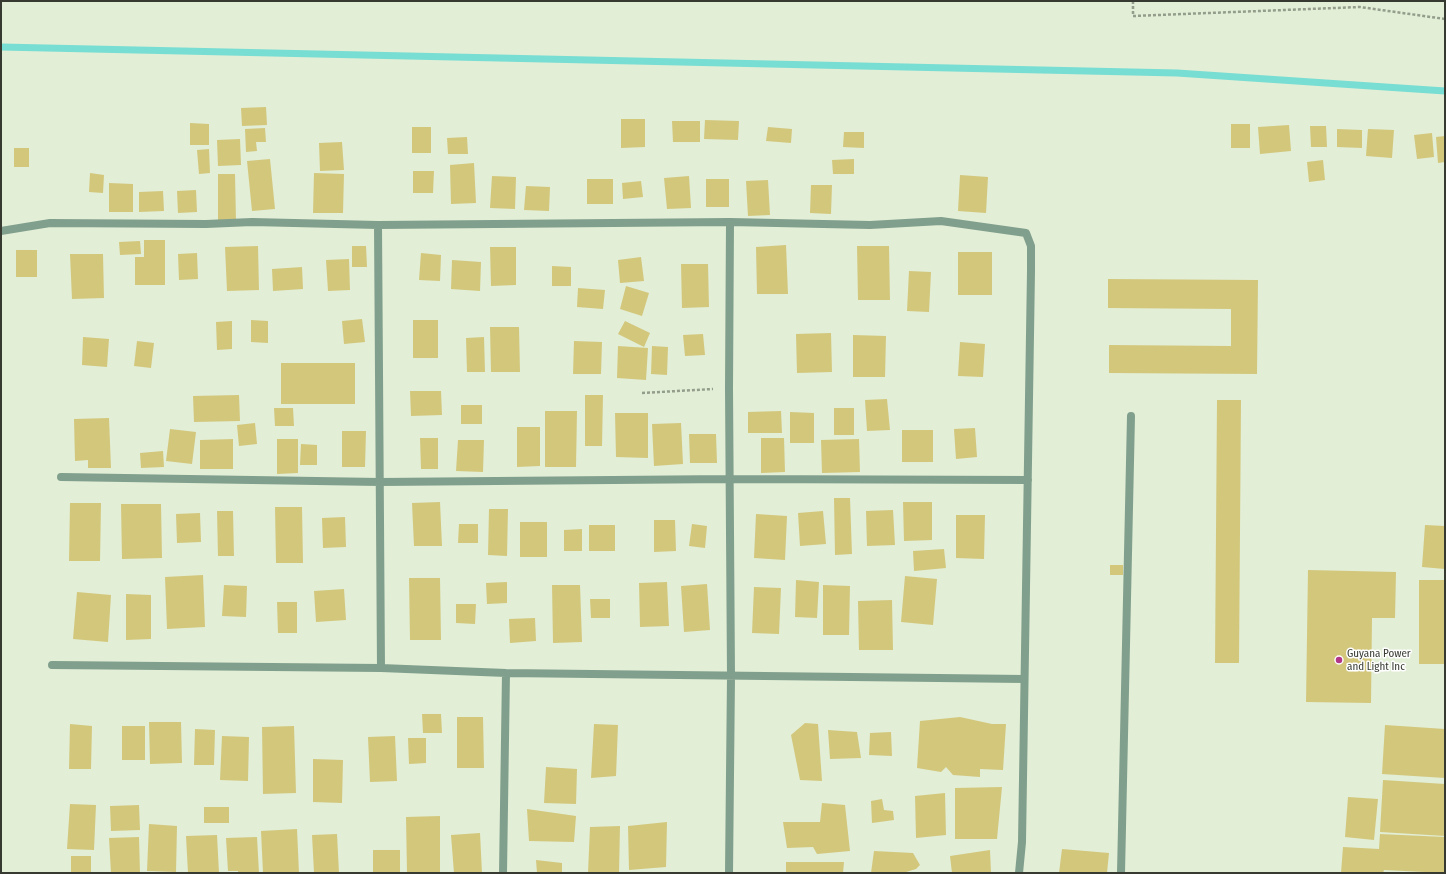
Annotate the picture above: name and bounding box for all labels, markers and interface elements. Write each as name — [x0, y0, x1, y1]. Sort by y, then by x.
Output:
place label: Guyana Power and Light Inc — [1347, 647, 1411, 673]
marker: Guyana Power and Light Inc — [1334, 655, 1344, 665]

